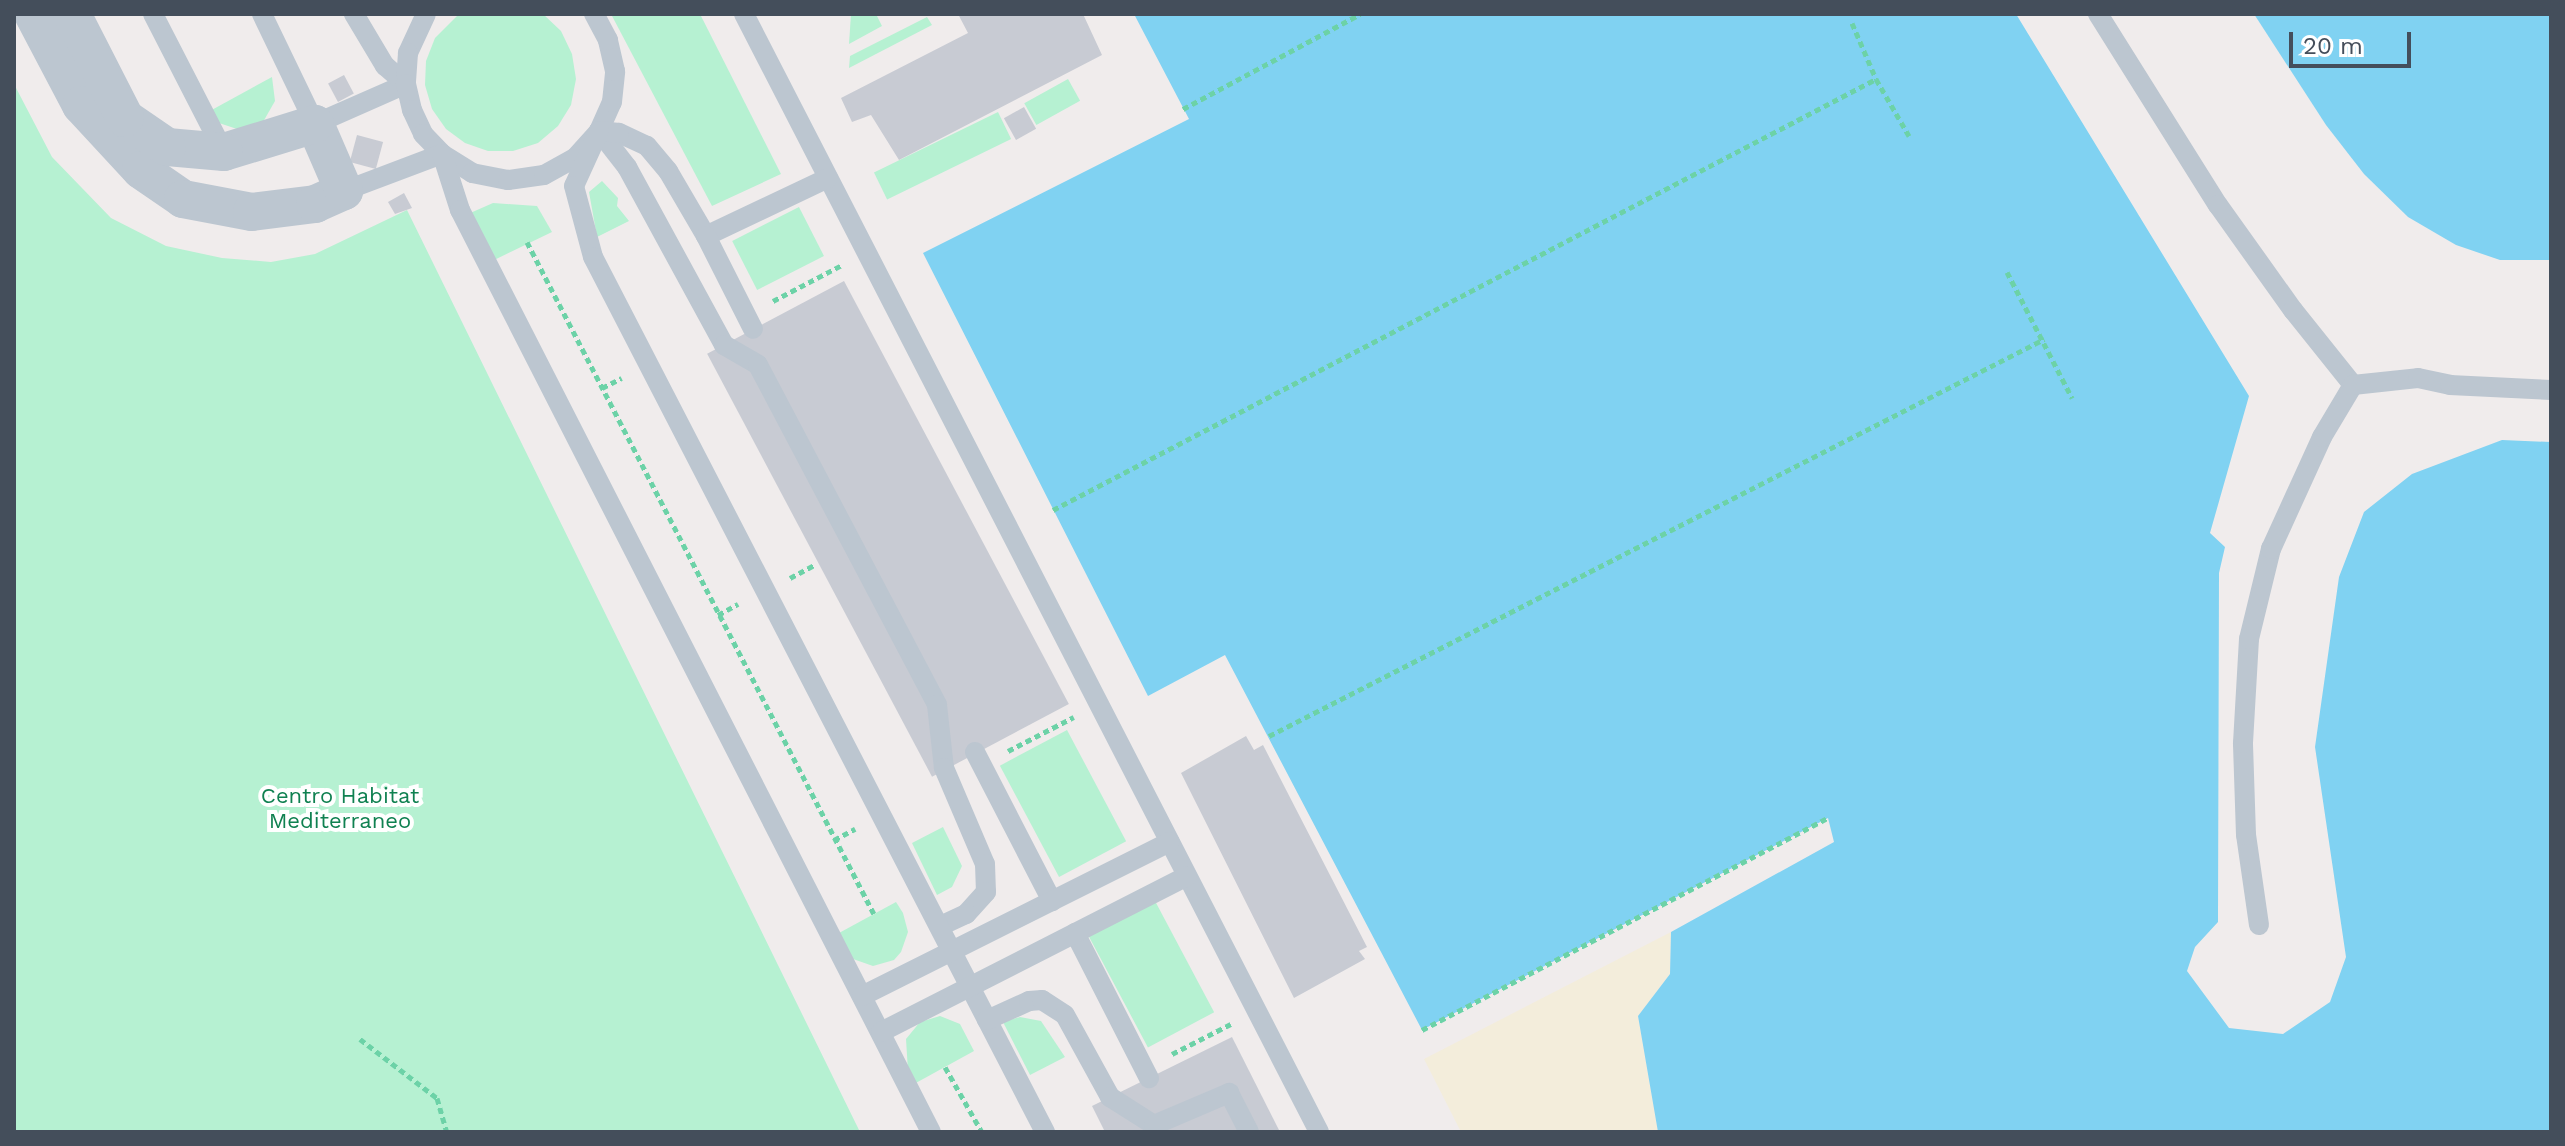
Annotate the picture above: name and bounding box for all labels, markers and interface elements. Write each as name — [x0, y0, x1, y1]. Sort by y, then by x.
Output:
scale bar — [2293, 16, 2415, 66]
text: 20 m — [2303, 32, 2363, 60]
park label: Centro Habitat Mediterraneo — [261, 782, 419, 834]

